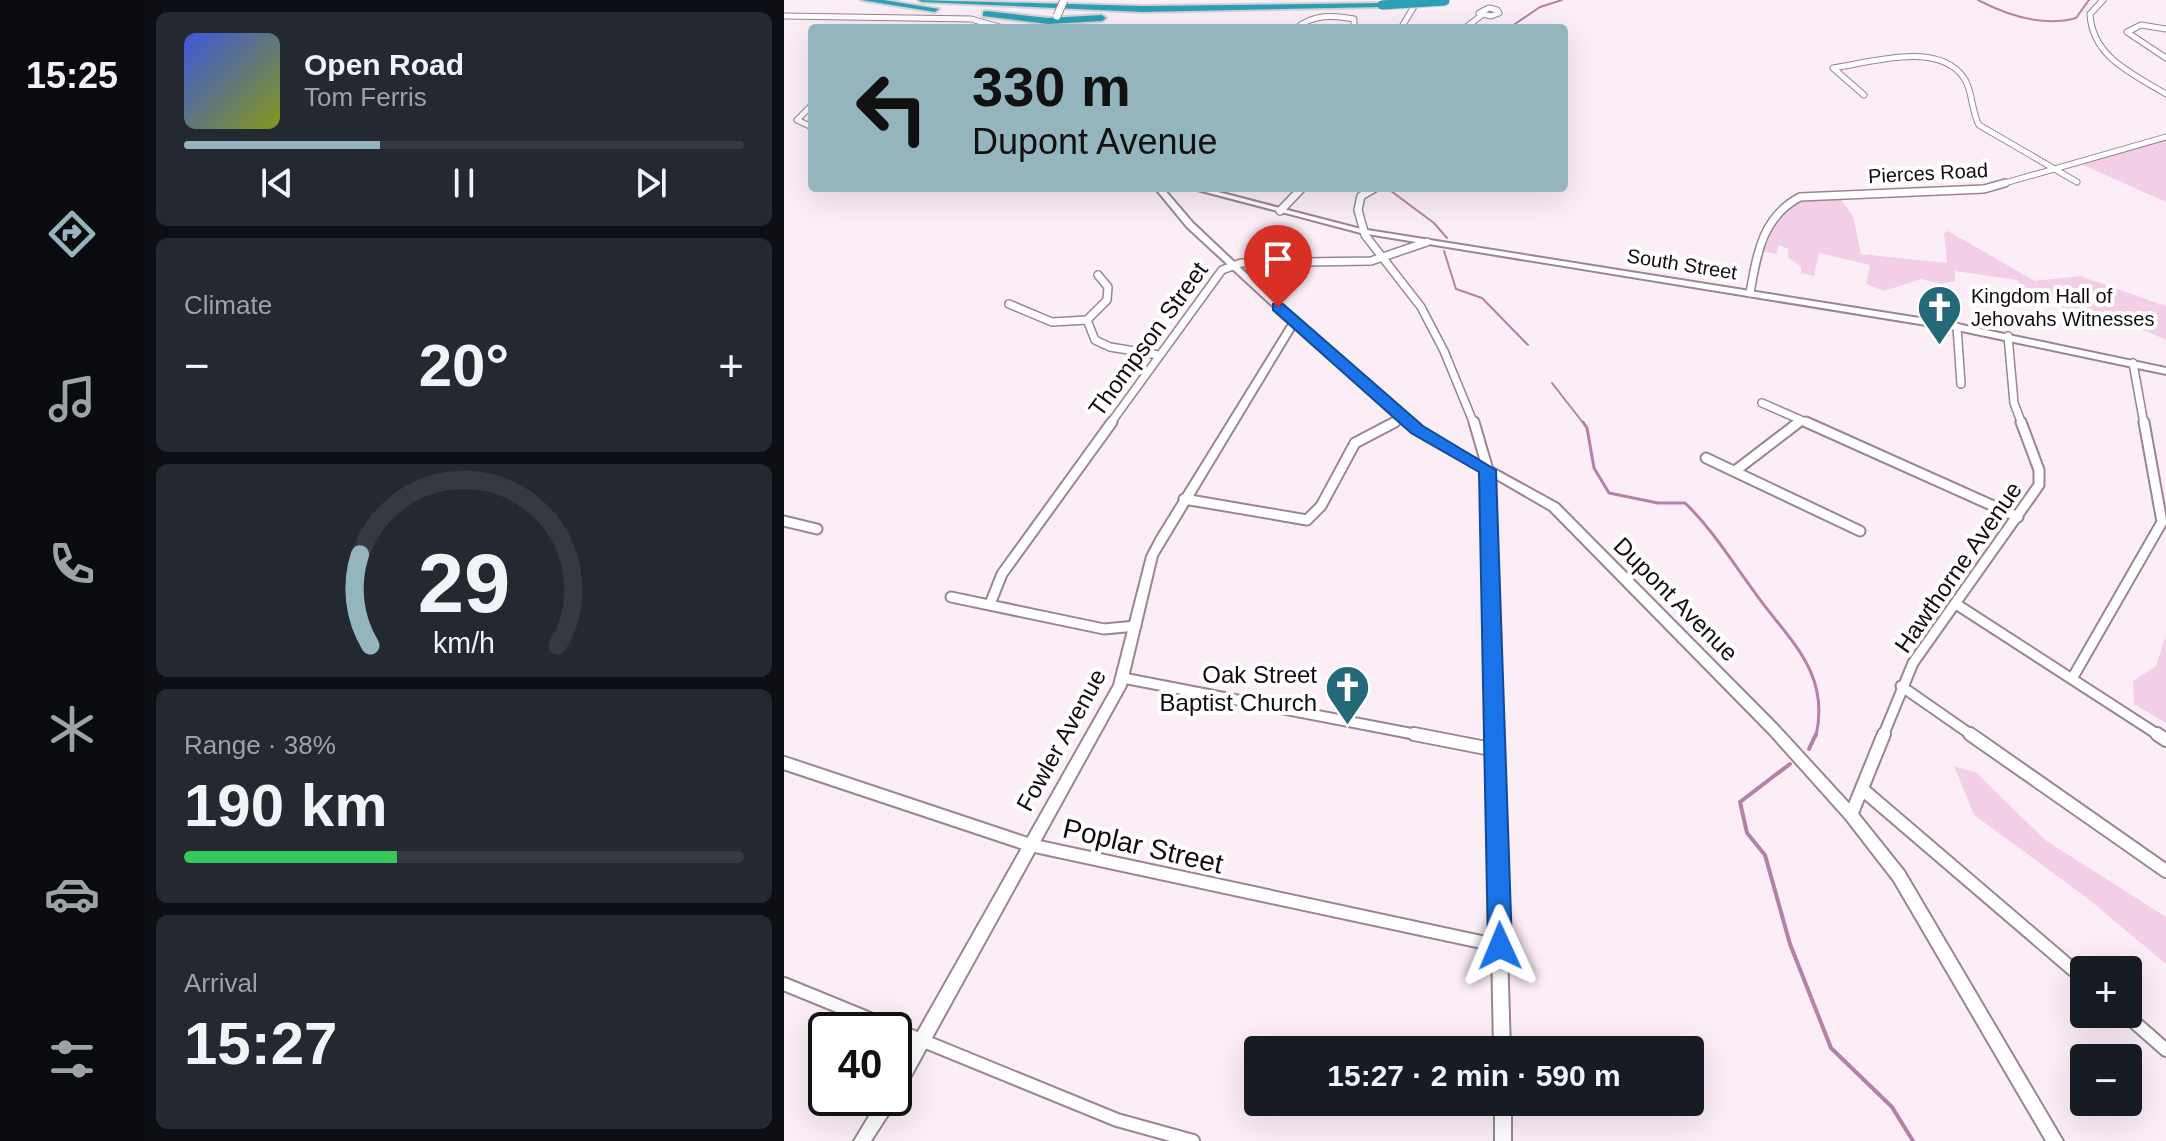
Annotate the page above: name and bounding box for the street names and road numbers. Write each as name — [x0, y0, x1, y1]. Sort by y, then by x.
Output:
street label: Pierces Road — [1867, 159, 1989, 187]
street label: South Street — [1625, 244, 1739, 284]
street label: Thompson Street — [1083, 256, 1213, 421]
street label: Hawthorne Avenue — [1889, 476, 2027, 658]
street label: Dupont Avenue — [1609, 532, 1743, 666]
street label: Fowler Avenue — [1011, 664, 1111, 816]
street label: Poplar Street — [1060, 813, 1226, 880]

